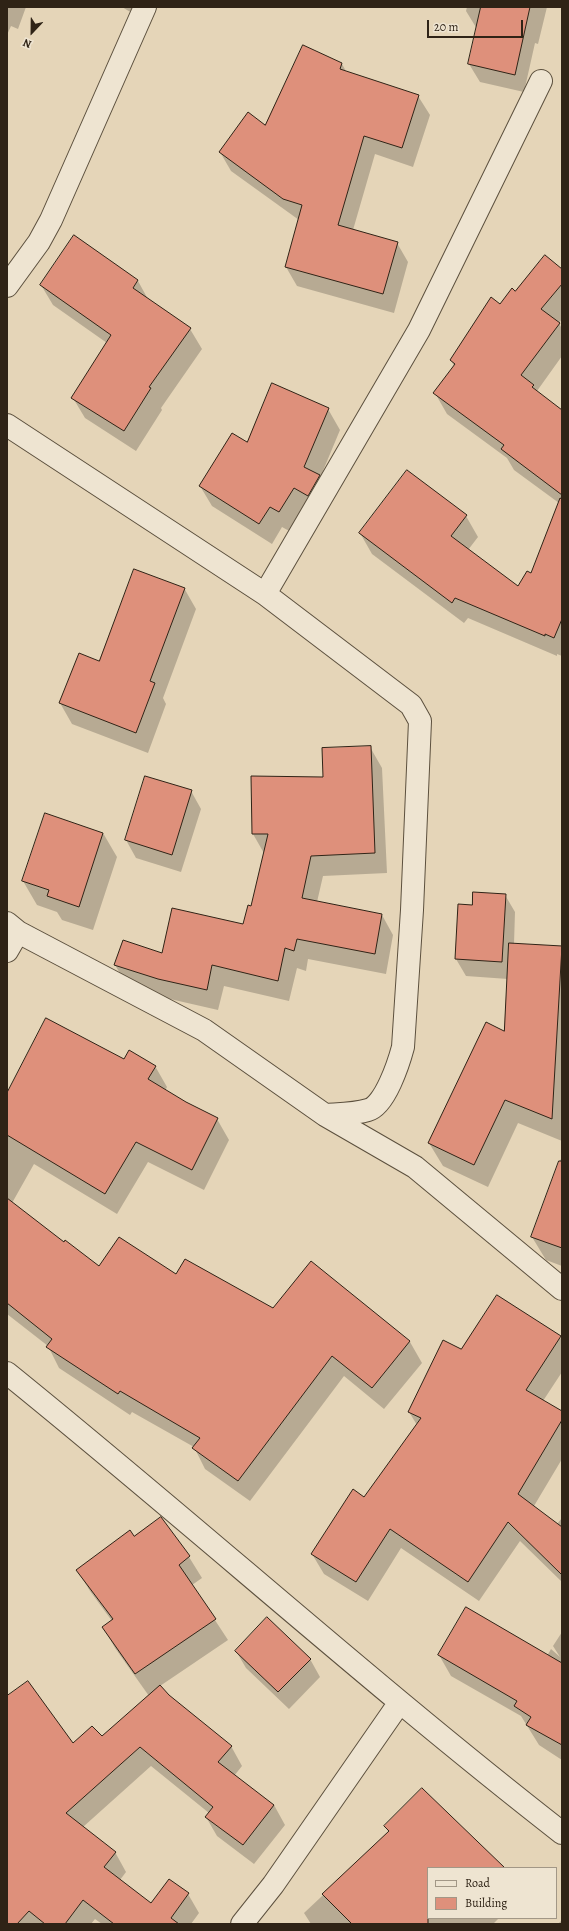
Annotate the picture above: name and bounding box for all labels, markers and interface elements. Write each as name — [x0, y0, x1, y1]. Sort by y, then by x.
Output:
north arrow — [12, 12, 52, 52]
scale bar — [429, 12, 525, 38]
text: 20 m — [434, 19, 458, 35]
text: N — [21, 35, 34, 52]
legend — [427, 1867, 557, 1919]
text: Road — [465, 1875, 490, 1891]
text: Building — [465, 1895, 507, 1911]

